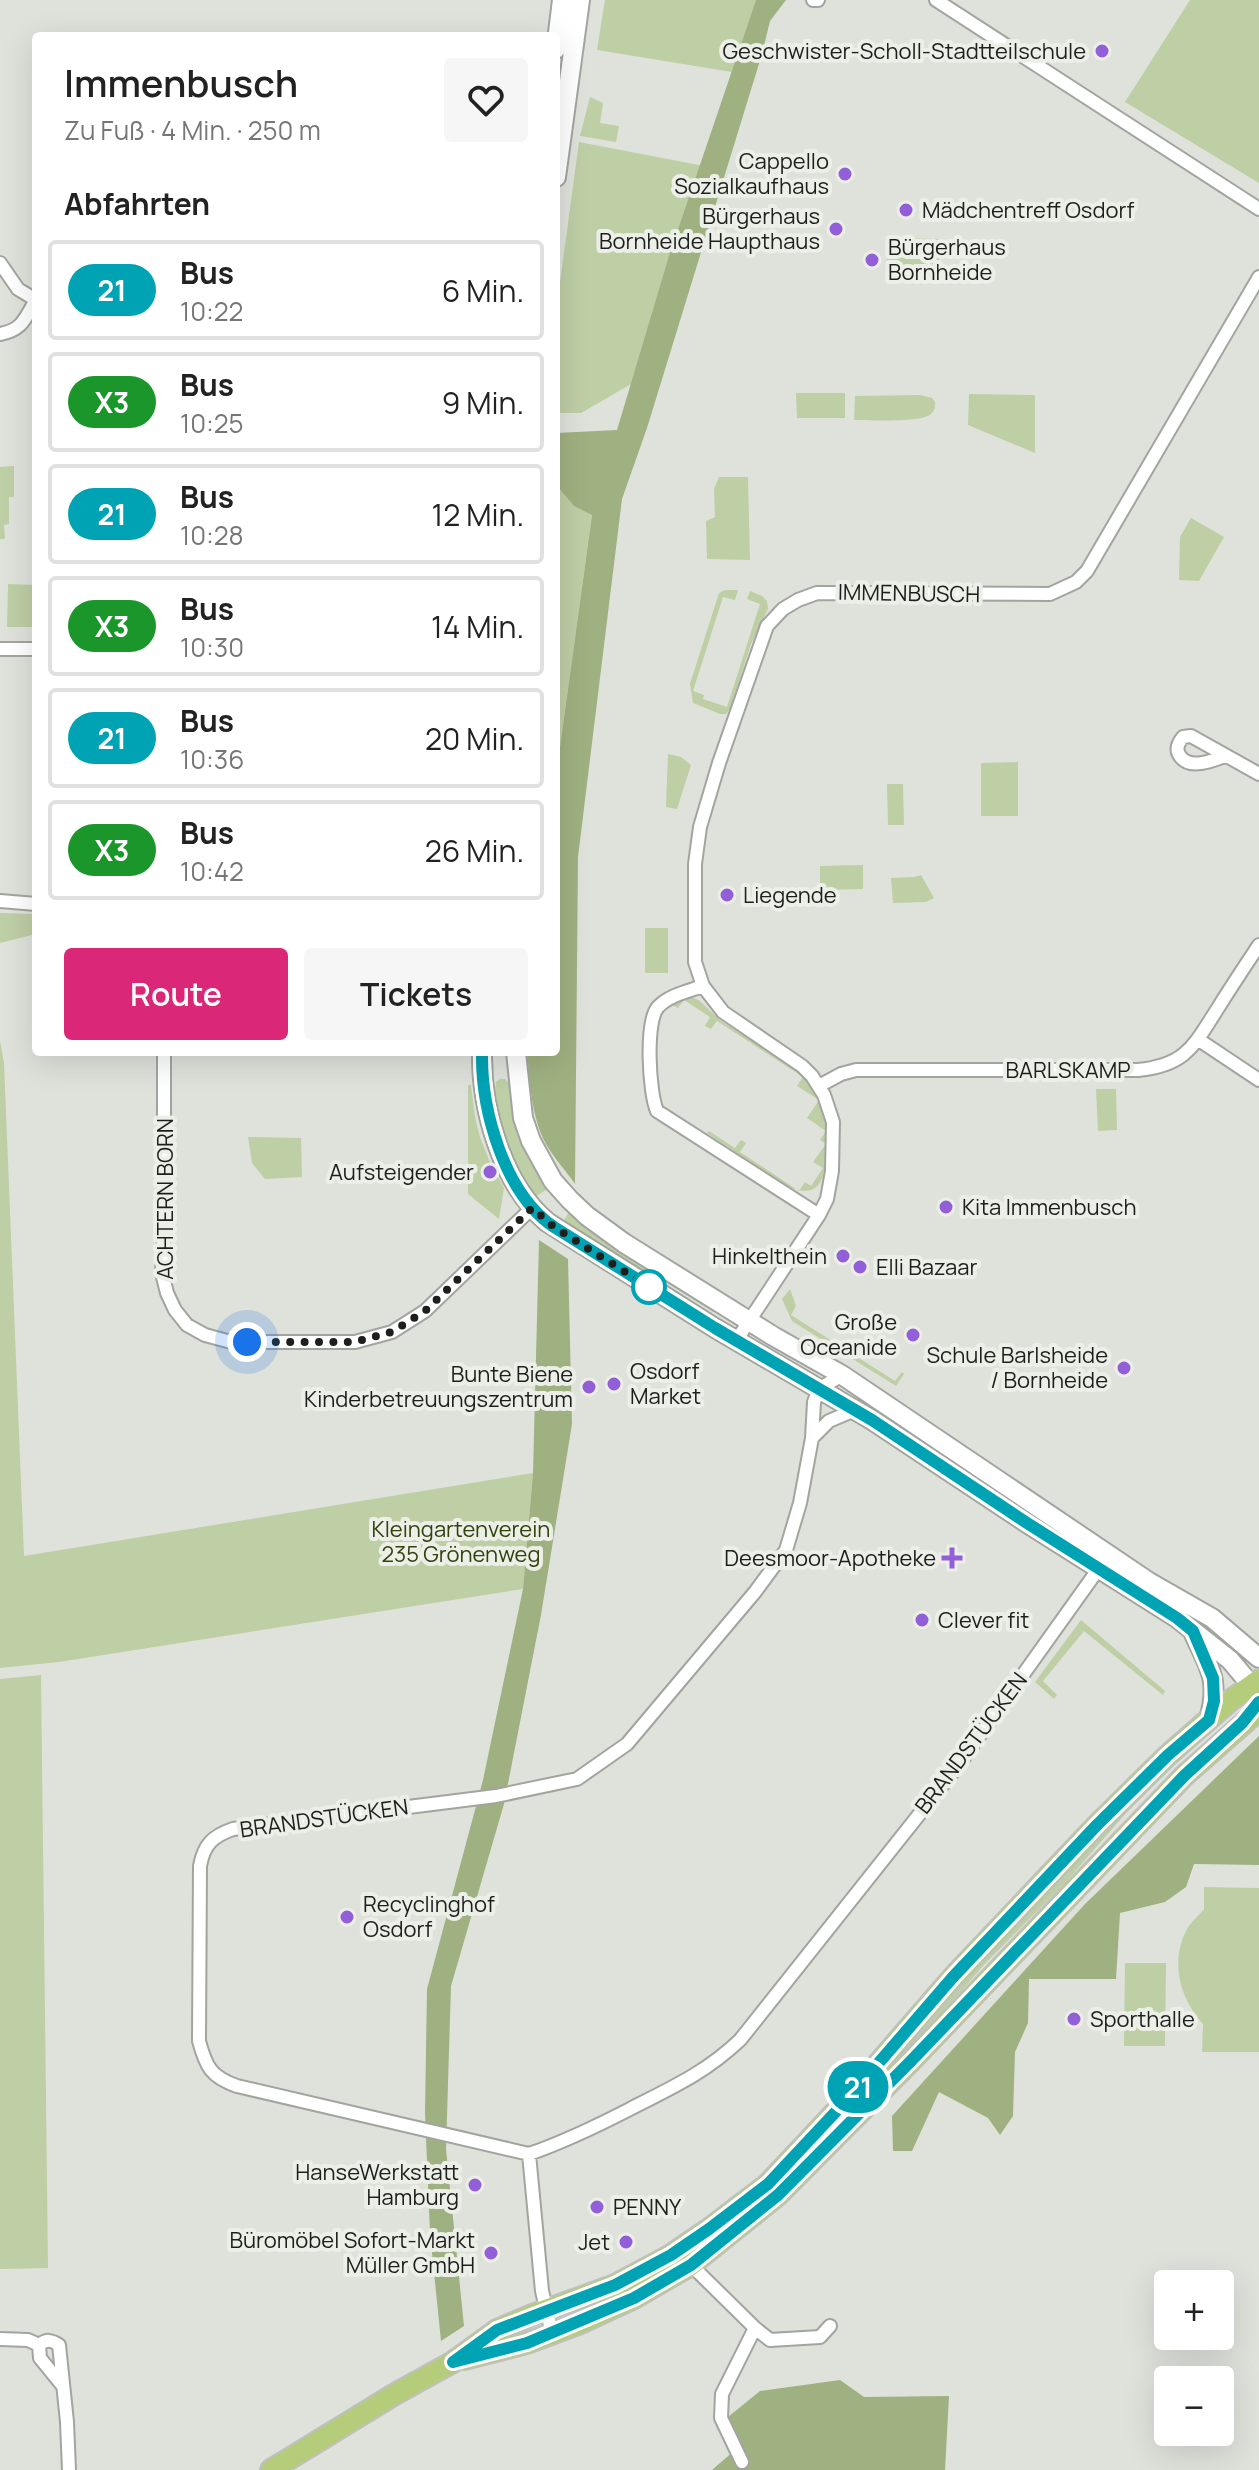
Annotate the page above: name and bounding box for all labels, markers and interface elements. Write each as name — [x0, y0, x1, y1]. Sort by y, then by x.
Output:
place label: Geschwister-Scholl-Stadtteilschule — [723, 36, 1086, 66]
marker: Geschwister-Scholl-Stadtteilschule — [1093, 42, 1111, 60]
text: Immenbusch — [64, 56, 298, 108]
button: heart — [444, 58, 528, 142]
text: Zu Fuß · 4 Min. · 250 m — [64, 112, 321, 148]
place label: Cappello Sozialkaufhaus — [674, 146, 829, 201]
marker: Cappello Sozialkaufhaus — [836, 165, 854, 183]
text: Abfahrten — [64, 183, 210, 224]
place label: Mädchentreff Osdorf — [922, 195, 1134, 225]
place label: Bürgerhaus Bornheide Haupthaus — [599, 201, 820, 256]
marker: Mädchentreff Osdorf — [897, 201, 915, 219]
marker: Bürgerhaus Bornheide Haupthaus — [827, 220, 845, 238]
place label: Bürgerhaus Bornheide — [888, 232, 1006, 287]
marker: Bürgerhaus Bornheide — [863, 251, 881, 269]
text: Bus — [180, 252, 234, 293]
text: 6 Min. — [442, 270, 524, 311]
text: 21 — [98, 271, 126, 309]
text: 10:22 — [180, 293, 243, 329]
text: Bus — [180, 364, 234, 405]
text: 9 Min. — [442, 382, 524, 423]
text: X3 — [95, 383, 129, 421]
text: 10:25 — [180, 405, 244, 441]
text: Bus — [180, 476, 234, 517]
text: 12 Min. — [432, 494, 524, 535]
text: 21 — [98, 495, 126, 533]
text: 10:28 — [180, 517, 244, 553]
street label: IMMENBUSCH — [838, 577, 980, 609]
text: Bus — [180, 588, 234, 629]
text: 14 Min. — [431, 606, 524, 647]
text: X3 — [95, 607, 129, 645]
text: 10:30 — [180, 629, 244, 665]
text: Bus — [180, 700, 234, 741]
text: 20 Min. — [425, 718, 524, 759]
text: 21 — [98, 719, 126, 757]
text: 10:36 — [180, 741, 244, 777]
text: Bus — [180, 812, 234, 853]
text: 26 Min. — [425, 830, 524, 871]
text: X3 — [95, 831, 129, 869]
text: 10:42 — [180, 853, 244, 889]
place label: Liegende — [743, 880, 837, 910]
marker: Liegende — [718, 886, 736, 904]
button: Route — [64, 948, 288, 1040]
button: Tickets — [304, 948, 528, 1040]
street label: BARLSKAMP — [1006, 1055, 1130, 1085]
street label: ACHTERN BORN — [150, 1118, 180, 1280]
place label: Aufsteigender — [329, 1157, 474, 1187]
marker: Aufsteigender — [481, 1163, 499, 1181]
place label: Kita Immenbusch — [962, 1192, 1136, 1222]
marker: Kita Immenbusch — [937, 1198, 955, 1216]
place label: Hinkelthein — [712, 1241, 827, 1271]
marker: Hinkelthein — [834, 1247, 852, 1265]
place label: Elli Bazaar — [876, 1252, 977, 1282]
marker: Elli Bazaar — [851, 1258, 869, 1276]
unlabelled marker — [632, 1270, 666, 1304]
place label: Große Oceanide — [800, 1307, 897, 1362]
your location — [227, 1322, 267, 1362]
marker: Große Oceanide — [904, 1326, 922, 1344]
place label: Schule Barlsheide / Bornheide — [926, 1340, 1108, 1395]
place label: Osdorf Market — [630, 1356, 701, 1411]
place label: Bunte Biene Kinderbetreuungszentrum — [304, 1359, 573, 1414]
marker: Schule Barlsheide / Bornheide — [1115, 1359, 1133, 1377]
marker: Osdorf Market — [605, 1375, 623, 1393]
marker: Bunte Biene Kinderbetreuungszentrum — [580, 1378, 598, 1396]
park label: Kleingartenverein 235 Grönenweg — [372, 1514, 550, 1569]
place label: Deesmoor-Apotheke — [724, 1543, 936, 1573]
marker: Deesmoor-Apotheke — [943, 1549, 961, 1567]
place label: Clever fit — [938, 1605, 1029, 1635]
marker: Clever fit — [913, 1611, 931, 1629]
street label: BRANDSTÜCKEN — [908, 1666, 1034, 1820]
street label: BRANDSTÜCKEN — [238, 1791, 410, 1845]
place label: Recyclinghof Osdorf — [363, 1889, 495, 1944]
marker: Recyclinghof Osdorf — [338, 1908, 356, 1926]
place label: Sporthalle — [1090, 2004, 1195, 2034]
marker: Sporthalle — [1065, 2010, 1083, 2028]
line badge: 21 — [822, 2061, 894, 2113]
text: 21 — [844, 2068, 872, 2106]
place label: HanseWerkstatt Hamburg — [295, 2157, 459, 2212]
marker: HanseWerkstatt Hamburg — [466, 2176, 484, 2194]
place label: PENNY — [613, 2192, 682, 2222]
marker: PENNY — [588, 2198, 606, 2216]
place label: Büromöbel Sofort-Markt Müller GmbH — [229, 2225, 475, 2280]
place label: Jet — [578, 2227, 610, 2257]
marker: Jet — [617, 2233, 635, 2251]
marker: Büromöbel Sofort-Markt Müller GmbH — [482, 2244, 500, 2262]
map controls — [1154, 2270, 1234, 2446]
button: + — [1154, 2270, 1234, 2350]
button: − — [1154, 2366, 1234, 2446]

